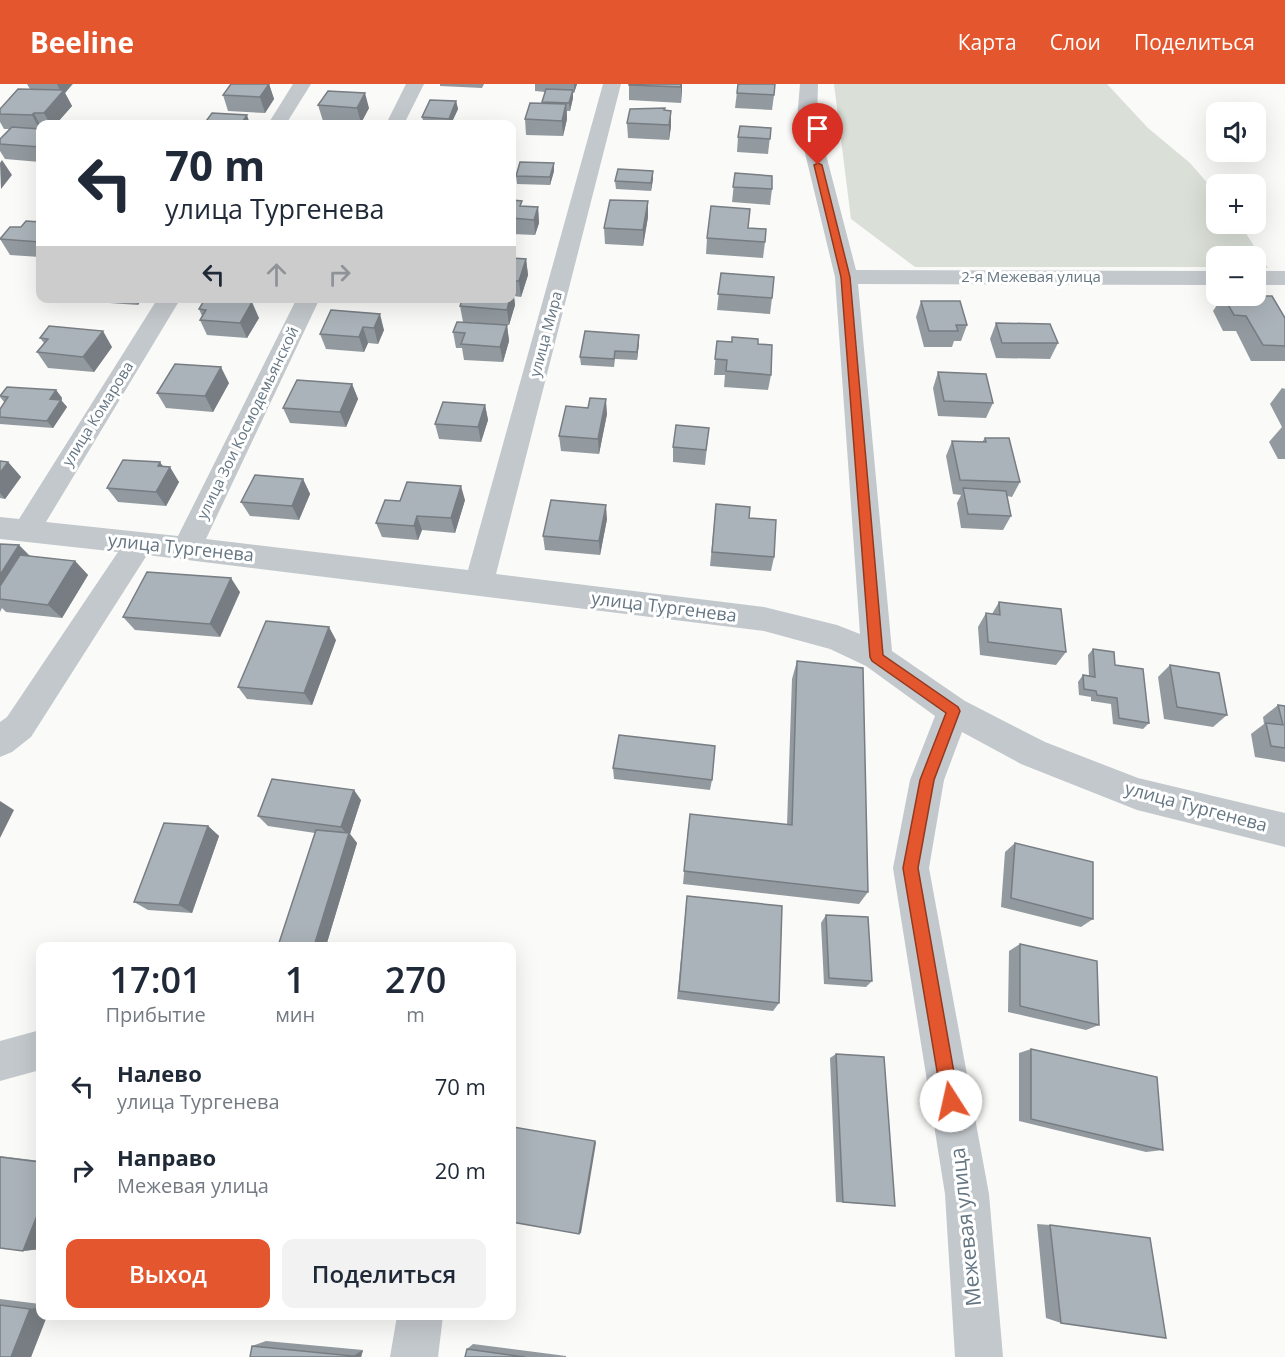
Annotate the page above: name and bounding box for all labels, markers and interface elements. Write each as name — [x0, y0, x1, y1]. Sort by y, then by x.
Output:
text: Beeline — [30, 23, 134, 61]
text: Карта — [958, 28, 1017, 56]
text: Слои — [1050, 28, 1101, 56]
text: Поделиться — [1134, 28, 1255, 56]
map controls — [1206, 102, 1266, 306]
button: sound — [1206, 102, 1266, 162]
pin — [792, 103, 843, 165]
icon: arrive — [801, 112, 834, 145]
text: 70 m — [165, 136, 265, 193]
icon: left — [66, 144, 144, 222]
button: + — [1206, 174, 1266, 234]
text: улица Тургенева — [165, 190, 385, 227]
button: − — [1206, 246, 1266, 306]
icon: left — [197, 258, 230, 291]
icon: ahead — [260, 258, 293, 291]
icon: right — [323, 258, 356, 291]
street label: 2-я Межевая улица — [961, 266, 1101, 286]
street label: улица Мира — [524, 289, 566, 379]
street label: улица Зои Космодемьянской — [192, 323, 303, 522]
street label: улица Комарова — [57, 357, 137, 470]
street label: улица Тургенева — [107, 527, 255, 567]
street label: улица Тургенева — [590, 585, 738, 627]
street label: улица Тургенева — [1122, 776, 1270, 837]
text: 17:01 — [109, 955, 202, 1004]
text: 1 — [285, 955, 305, 1004]
text: 270 — [385, 955, 446, 1004]
text: Прибытие — [106, 1001, 206, 1028]
text: мин — [275, 1001, 315, 1028]
text: m — [406, 1001, 425, 1028]
text: Налево — [117, 1058, 202, 1088]
position arrow — [919, 1069, 983, 1133]
icon: left — [66, 1070, 99, 1103]
text: 70 m — [435, 1071, 486, 1101]
text: улица Тургенева — [117, 1088, 280, 1115]
text: Направо — [117, 1142, 216, 1172]
street label: Межевая улица — [943, 1146, 987, 1308]
icon: right — [66, 1154, 99, 1187]
text: 20 m — [435, 1155, 486, 1185]
text: Межевая улица — [117, 1172, 269, 1199]
button: Выход — [66, 1239, 270, 1308]
button: Поделиться — [282, 1239, 486, 1308]

